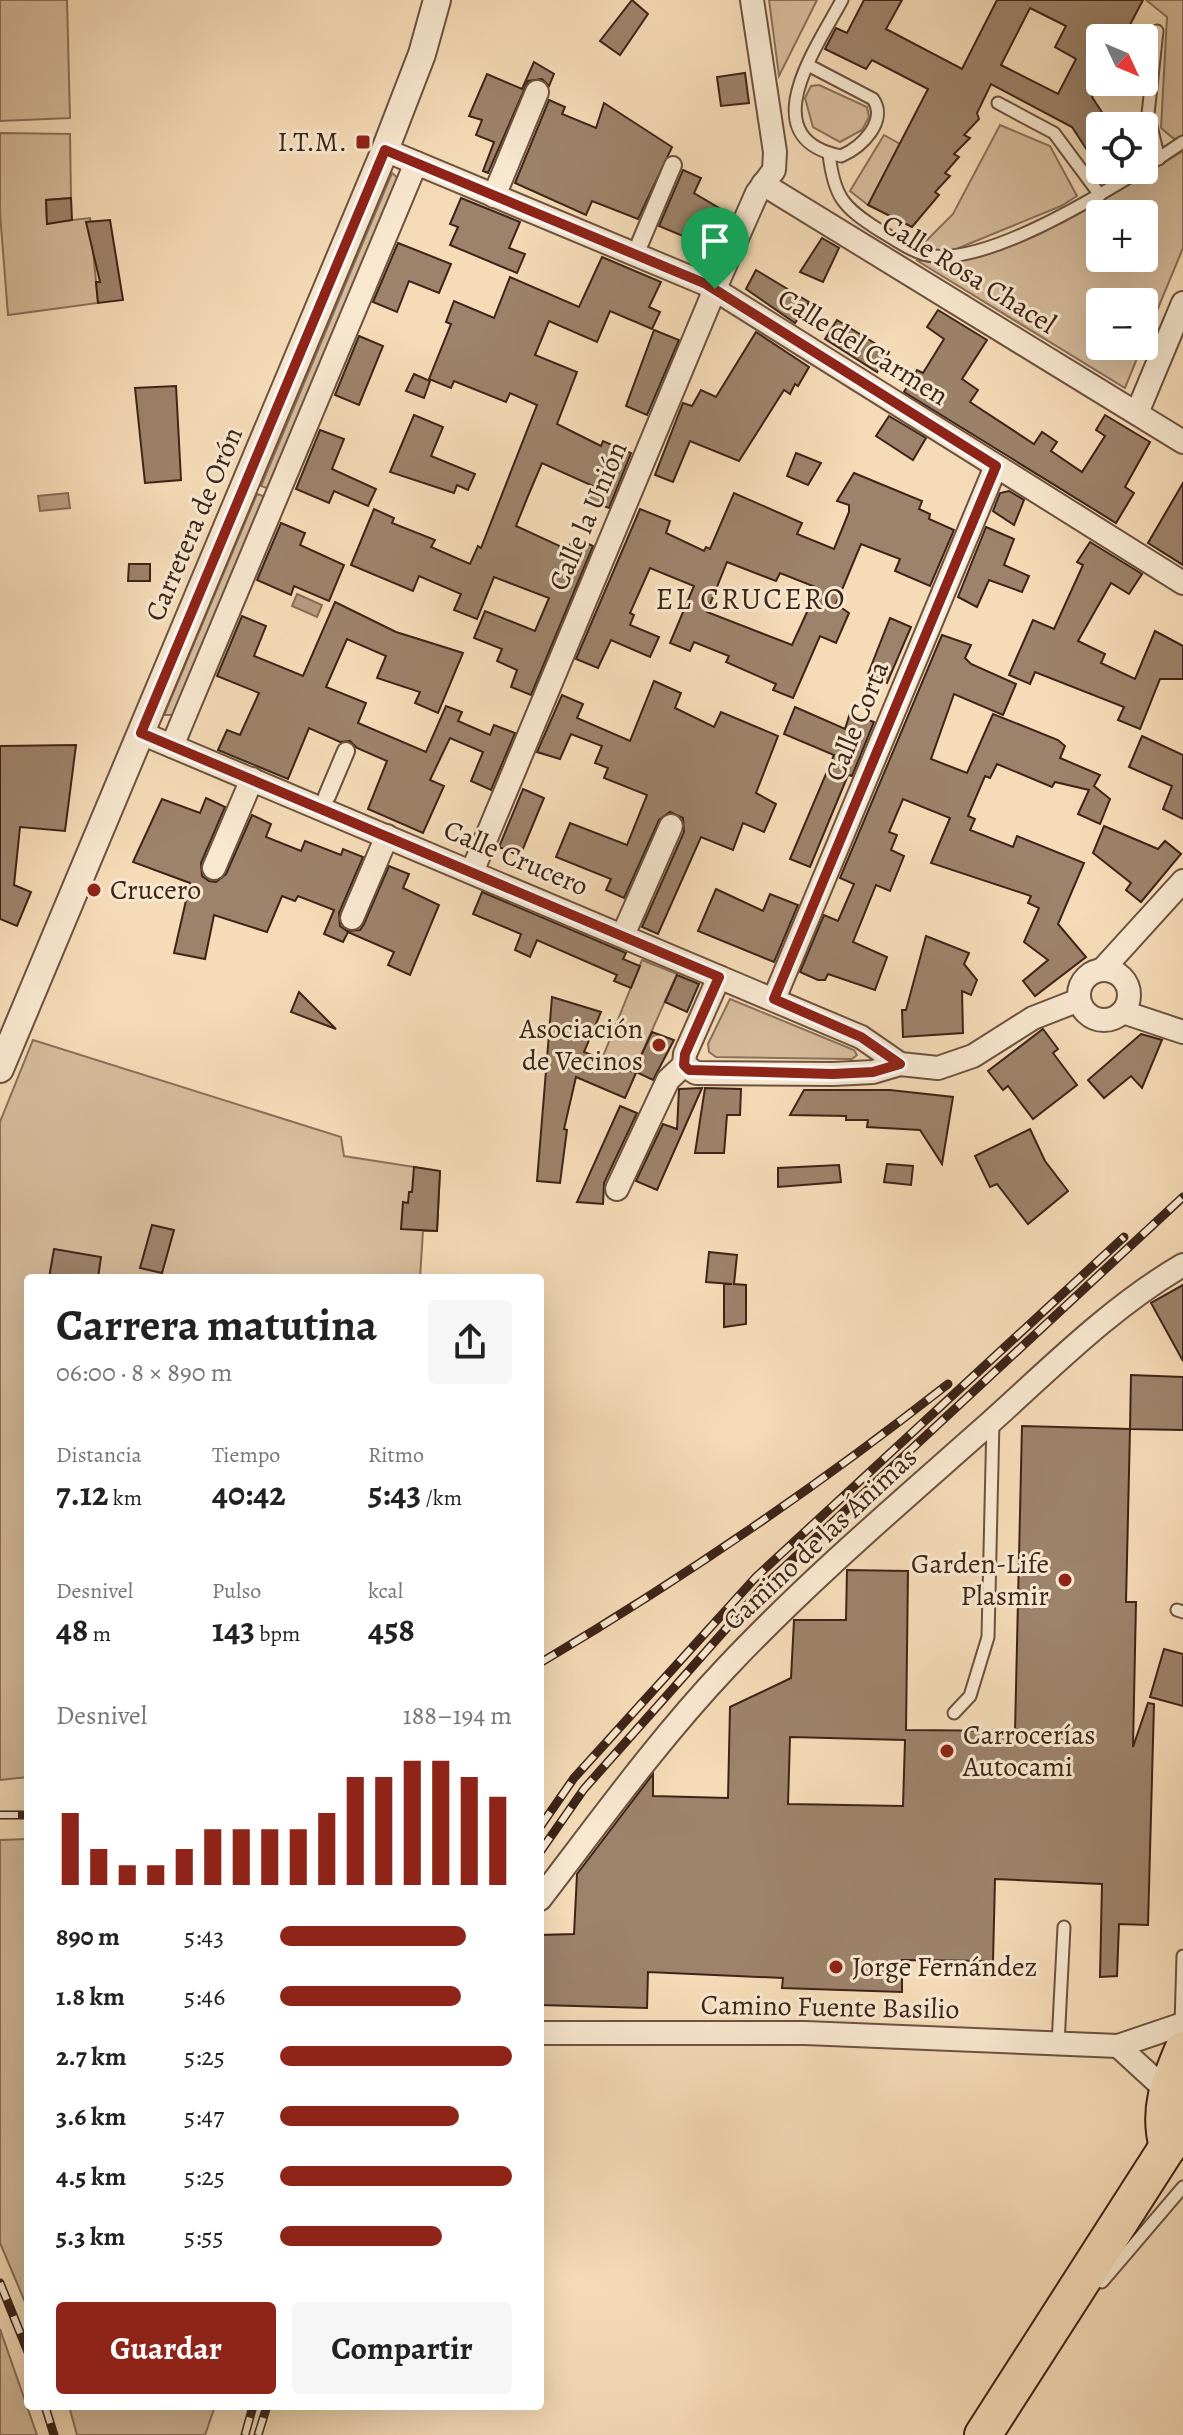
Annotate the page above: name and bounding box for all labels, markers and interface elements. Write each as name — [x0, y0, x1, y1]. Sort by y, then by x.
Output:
north arrow — [1086, 24, 1158, 96]
map controls — [1086, 24, 1158, 360]
button: locate — [1086, 112, 1158, 184]
place label: I.T.M. — [278, 123, 347, 161]
marker: I.T.M. — [354, 133, 372, 151]
button: + — [1086, 200, 1158, 272]
street label: Calle Rosa Chacel — [875, 205, 1063, 343]
pin — [681, 207, 749, 289]
icon: arrive — [693, 219, 737, 263]
street label: Calle del Carmen — [770, 279, 956, 415]
button: − — [1086, 288, 1158, 360]
street label: Carretera de Orón — [136, 421, 252, 627]
street label: Calle la Unión — [539, 435, 637, 597]
district label: EL CRUCERO — [655, 579, 847, 619]
street label: Calle Corta — [816, 655, 898, 787]
street label: Calle Crucero — [438, 811, 594, 905]
place label: Crucero — [110, 871, 201, 909]
marker: Crucero — [85, 881, 103, 899]
place label: Asociación de Vecinos — [519, 1010, 643, 1080]
marker: Asociación de Vecinos — [650, 1036, 668, 1054]
text: Carrera matutina — [56, 1295, 377, 1355]
button: share — [428, 1300, 512, 1384]
text: 06:00 · 8 × 890 m — [56, 1355, 232, 1390]
street label: Camino de las Ánimas — [715, 1439, 925, 1639]
text: Distancia — [56, 1440, 142, 1470]
text: Tiempo — [212, 1440, 280, 1470]
text: Ritmo — [368, 1440, 424, 1470]
text: 7.12 — [56, 1470, 108, 1517]
text: 40:42 — [212, 1470, 286, 1517]
text: 5:43 — [368, 1470, 421, 1517]
text: km — [108, 1483, 142, 1513]
text: /km — [421, 1483, 462, 1513]
place label: Garden-Life Plasmir — [911, 1545, 1049, 1615]
marker: Garden-Life Plasmir — [1056, 1571, 1074, 1589]
text: Desnivel — [56, 1576, 133, 1606]
text: Pulso — [212, 1576, 261, 1606]
text: kcal — [368, 1576, 403, 1606]
text: 48 — [56, 1606, 88, 1653]
text: 143 — [212, 1606, 255, 1653]
text: 458 — [368, 1606, 415, 1653]
text: m — [88, 1619, 111, 1649]
text: bpm — [255, 1619, 300, 1649]
text: Desnivel — [56, 1698, 147, 1733]
text: 188–194 m — [403, 1698, 512, 1733]
place label: Carrocerías Autocami — [962, 1716, 1096, 1786]
marker: Carrocerías Autocami — [938, 1742, 956, 1760]
text: 890 m — [56, 1919, 120, 1954]
text: 5:43 — [184, 1919, 224, 1954]
place label: Jorge Fernández — [852, 1948, 1037, 1986]
marker: Jorge Fernández — [827, 1958, 845, 1976]
text: 1.8 km — [56, 1979, 125, 2014]
text: 5:46 — [184, 1979, 225, 2014]
street label: Camino Fuente Basilio — [700, 1986, 960, 2028]
text: 2.7 km — [56, 2039, 127, 2074]
text: 5:25 — [184, 2039, 225, 2074]
text: 3.6 km — [56, 2099, 126, 2134]
text: 5:47 — [184, 2099, 224, 2134]
text: 4.5 km — [56, 2159, 126, 2194]
text: 5:25 — [184, 2159, 225, 2194]
text: 5.3 km — [56, 2219, 125, 2254]
text: 5:55 — [184, 2219, 224, 2254]
button: Guardar — [56, 2302, 276, 2394]
button: Compartir — [292, 2302, 512, 2394]

